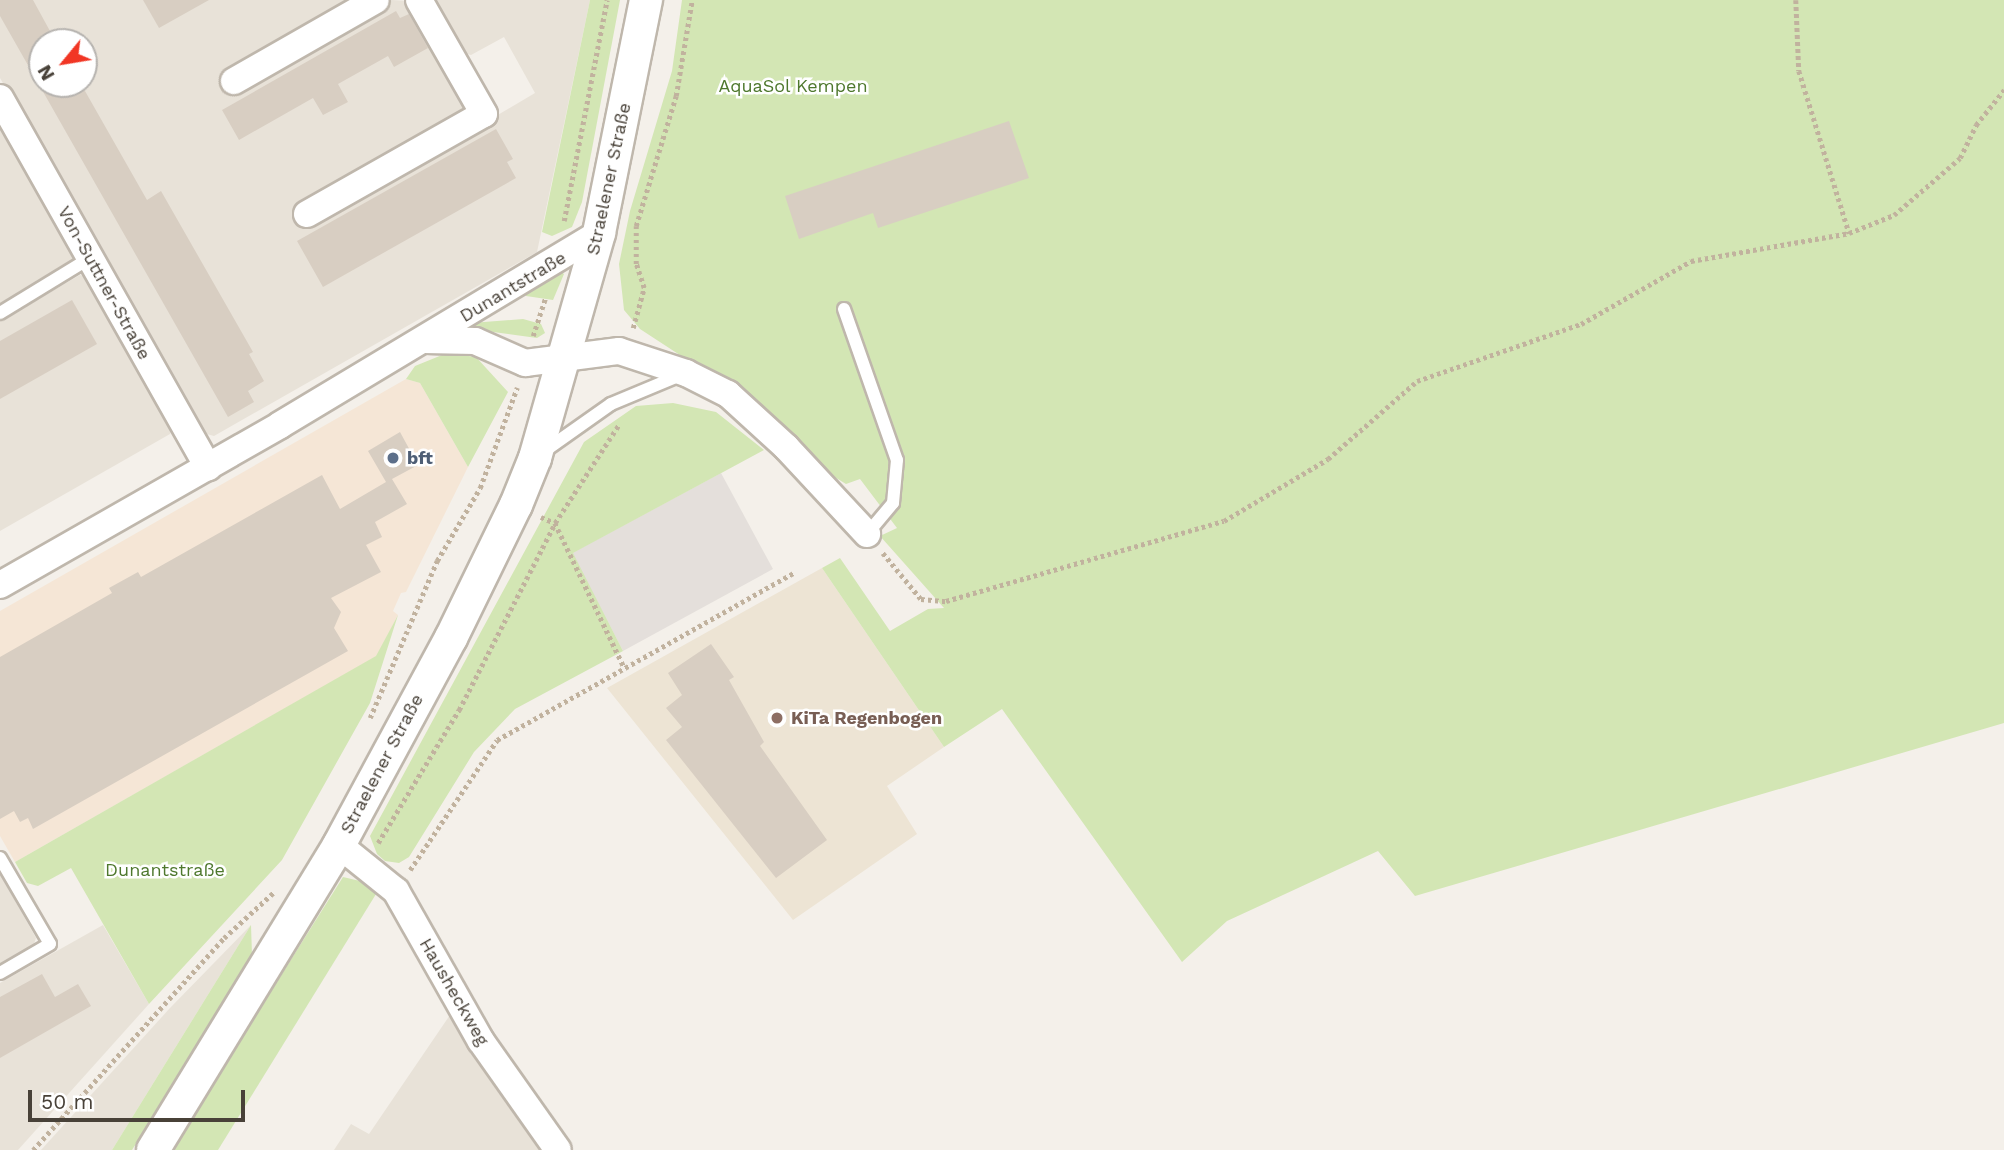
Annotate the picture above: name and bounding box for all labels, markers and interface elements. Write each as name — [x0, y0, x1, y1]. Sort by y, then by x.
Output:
north arrow — [28, 28, 98, 98]
text: N — [33, 61, 60, 85]
park label: AquaSol Kempen — [718, 75, 868, 97]
street label: Straelener Straße — [582, 101, 636, 257]
street label: Von-Suttner-Straße — [53, 202, 155, 364]
street label: Dunantstraße — [456, 247, 570, 327]
place label: bft — [407, 447, 433, 469]
marker: bft — [385, 450, 401, 466]
street label: Straelener Straße — [336, 690, 428, 838]
place label: KiTa Regenbogen — [791, 707, 942, 729]
marker: KiTa Regenbogen — [769, 710, 785, 726]
park label: Dunantstraße — [105, 859, 225, 881]
street label: Hausheckweg — [415, 934, 493, 1050]
scale bar — [32, 1076, 248, 1120]
text: 50 m — [41, 1089, 93, 1114]

